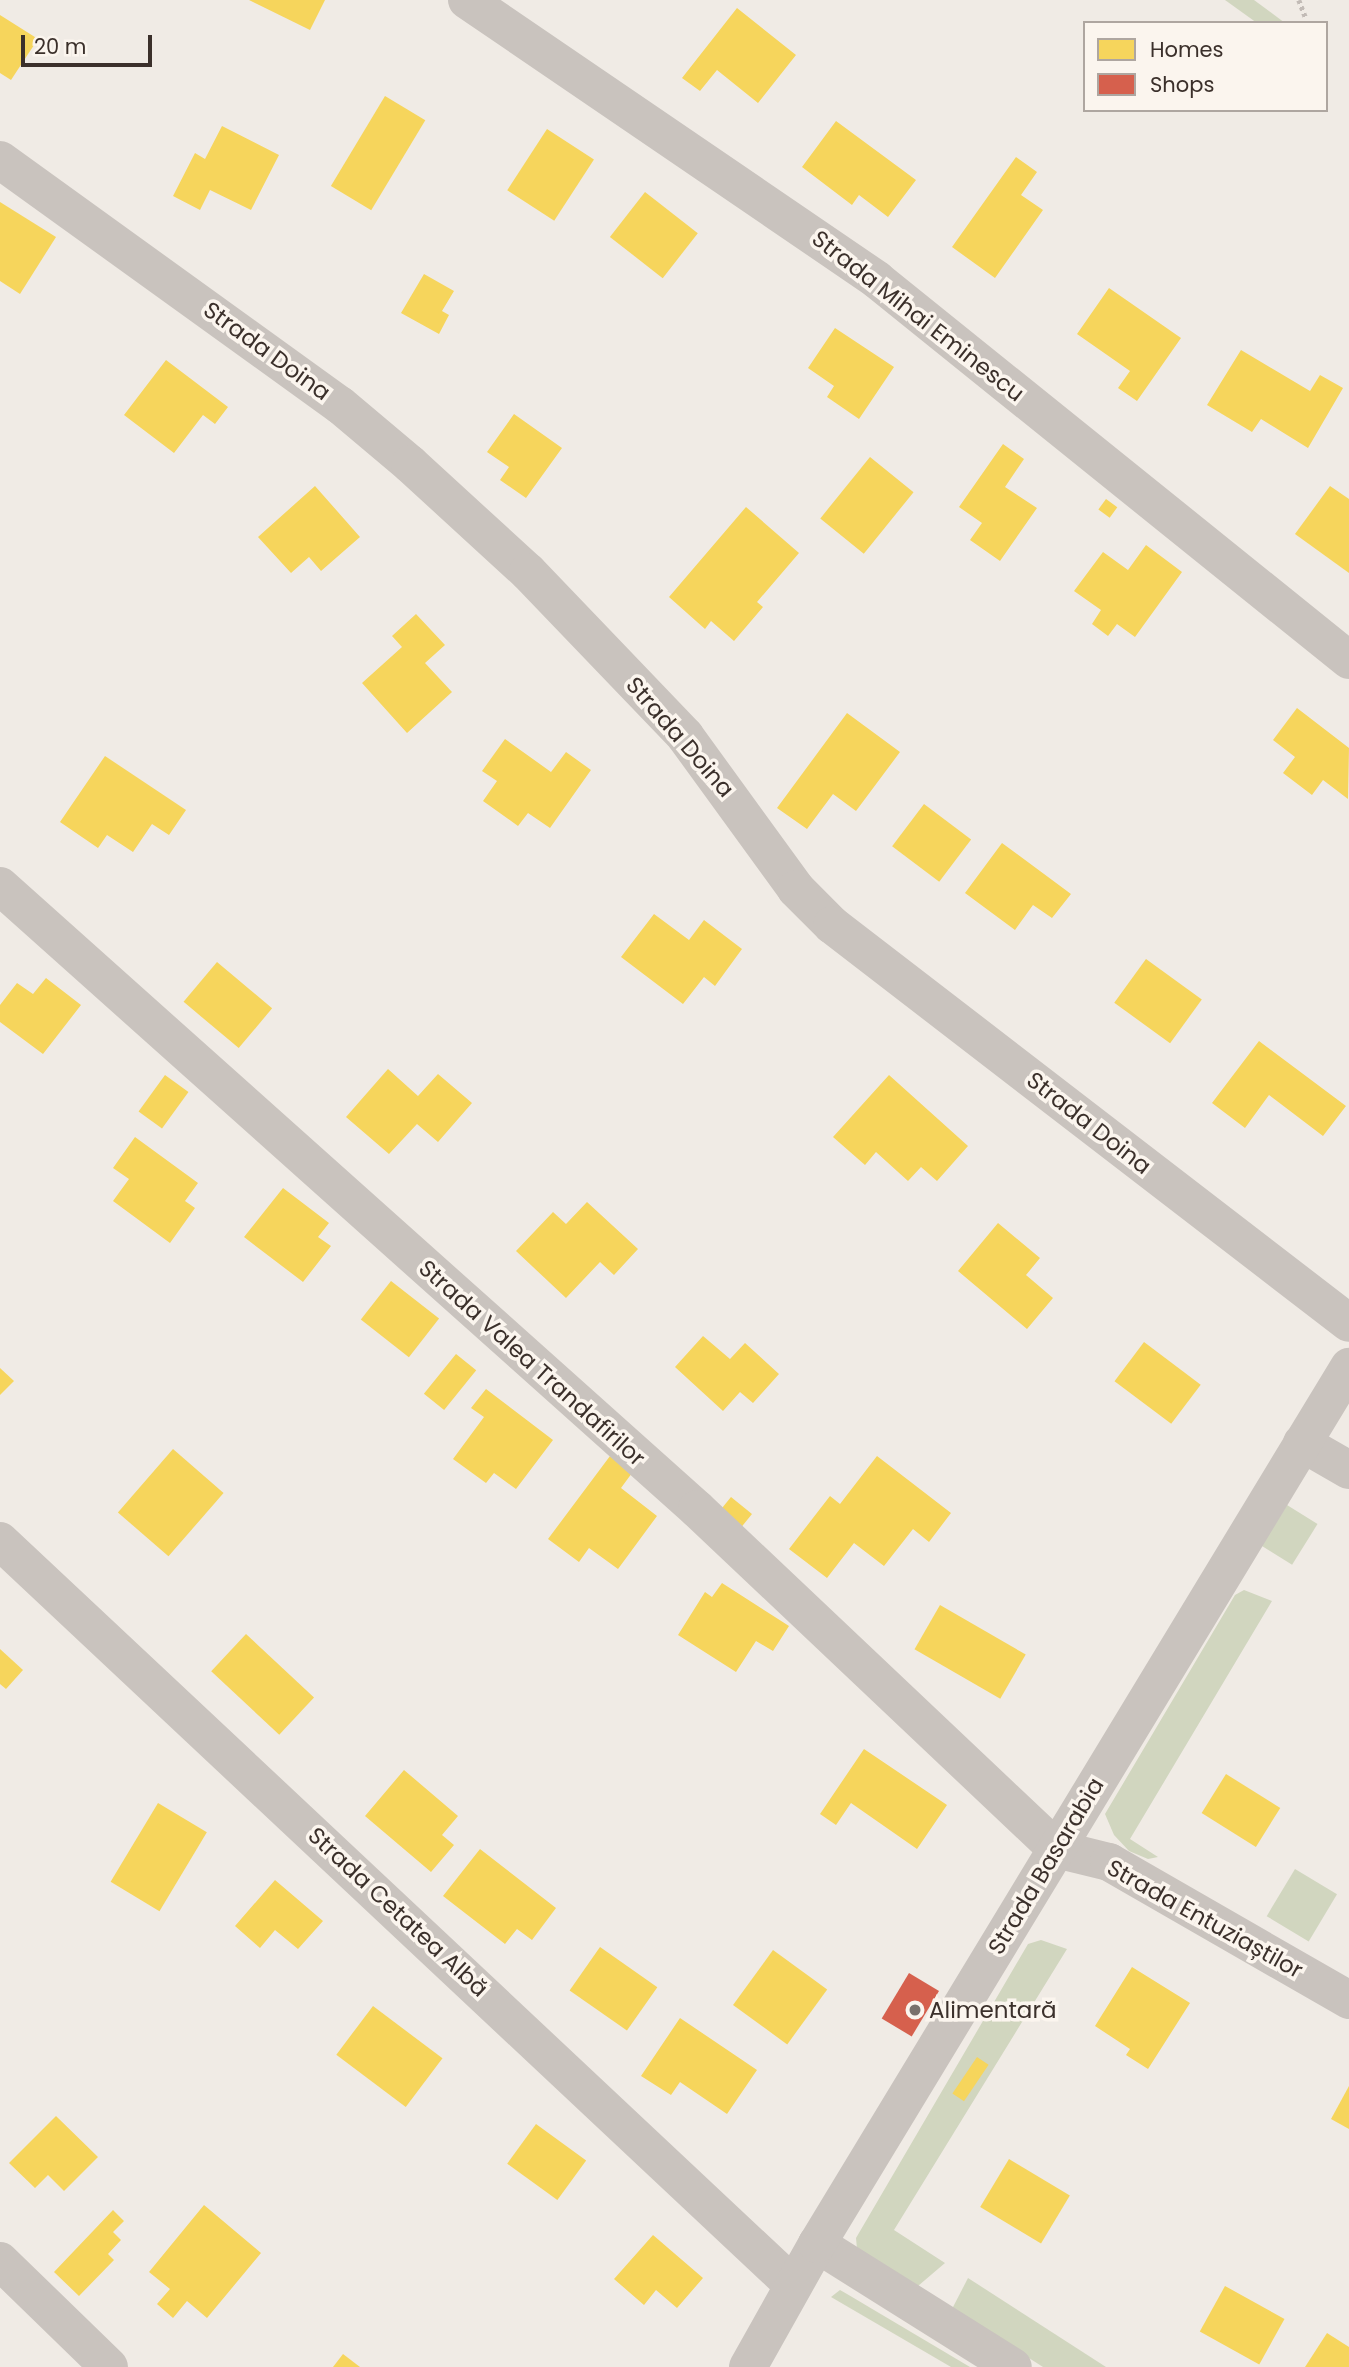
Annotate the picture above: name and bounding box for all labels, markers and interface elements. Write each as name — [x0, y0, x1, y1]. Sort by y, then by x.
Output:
scale bar — [24, 21, 156, 65]
legend — [1083, 21, 1328, 112]
text: 20 m — [34, 32, 87, 61]
text: Homes — [1150, 35, 1224, 64]
text: Shops — [1150, 70, 1214, 99]
street label: Strada Mihai Eminescu — [806, 225, 1030, 407]
street label: Strada Doina — [198, 296, 336, 406]
street label: Strada Doina — [620, 671, 740, 803]
street label: Strada Doina — [1021, 1066, 1157, 1180]
street label: Strada Valea Trandafirilor — [413, 1254, 651, 1472]
street label: Strada Basarabia — [982, 1773, 1110, 1959]
street label: Strada Cetatea Albă — [302, 1822, 494, 2002]
street label: Strada Entuziaștilor — [1102, 1854, 1308, 1984]
place label: Alimentară — [929, 1996, 1057, 2024]
marker: Alimentară — [907, 2002, 923, 2018]

